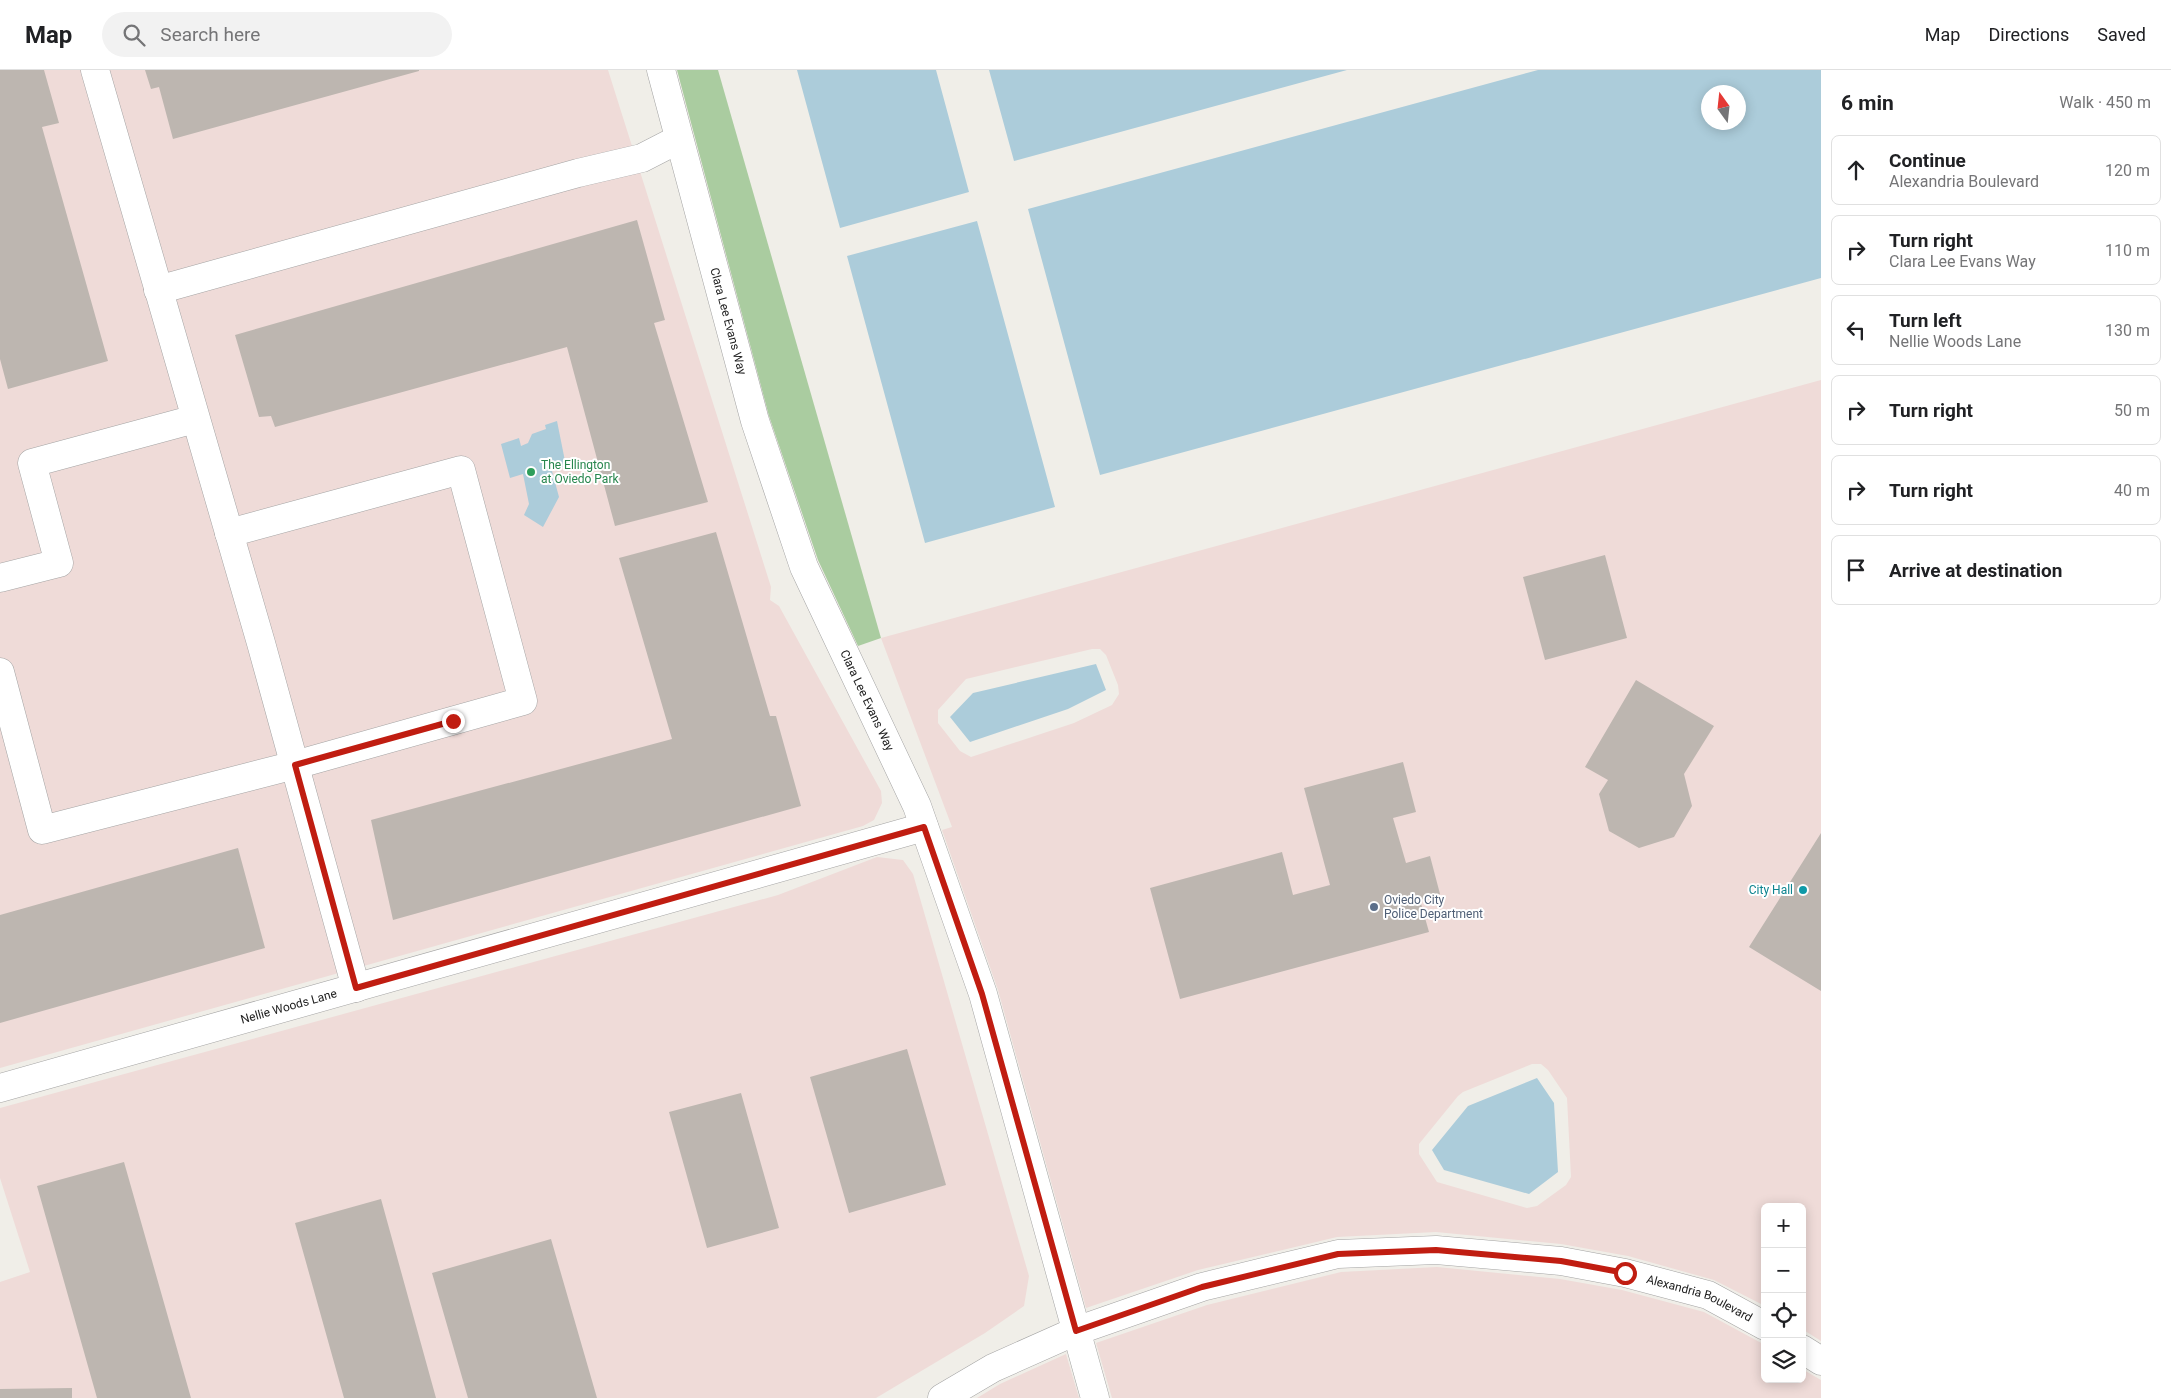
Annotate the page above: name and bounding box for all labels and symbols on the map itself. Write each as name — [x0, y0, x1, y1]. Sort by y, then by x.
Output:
north arrow — [1701, 85, 1746, 130]
street label: Clara Lee Evans Way — [707, 266, 749, 376]
place label: The Ellington at Oviedo Park — [541, 458, 619, 486]
marker: The Ellington at Oviedo Park — [525, 466, 537, 478]
street label: Clara Lee Evans Way — [837, 648, 897, 754]
route end — [442, 710, 465, 733]
place label: City Hall — [1749, 883, 1793, 897]
marker: City Hall — [1797, 884, 1809, 896]
place label: Oviedo City Police Department — [1384, 893, 1483, 921]
marker: Oviedo City Police Department — [1368, 901, 1380, 913]
street label: Nellie Woods Lane — [239, 986, 338, 1027]
route start — [1614, 1262, 1637, 1285]
street label: Alexandria Boulevard — [1645, 1272, 1755, 1325]

